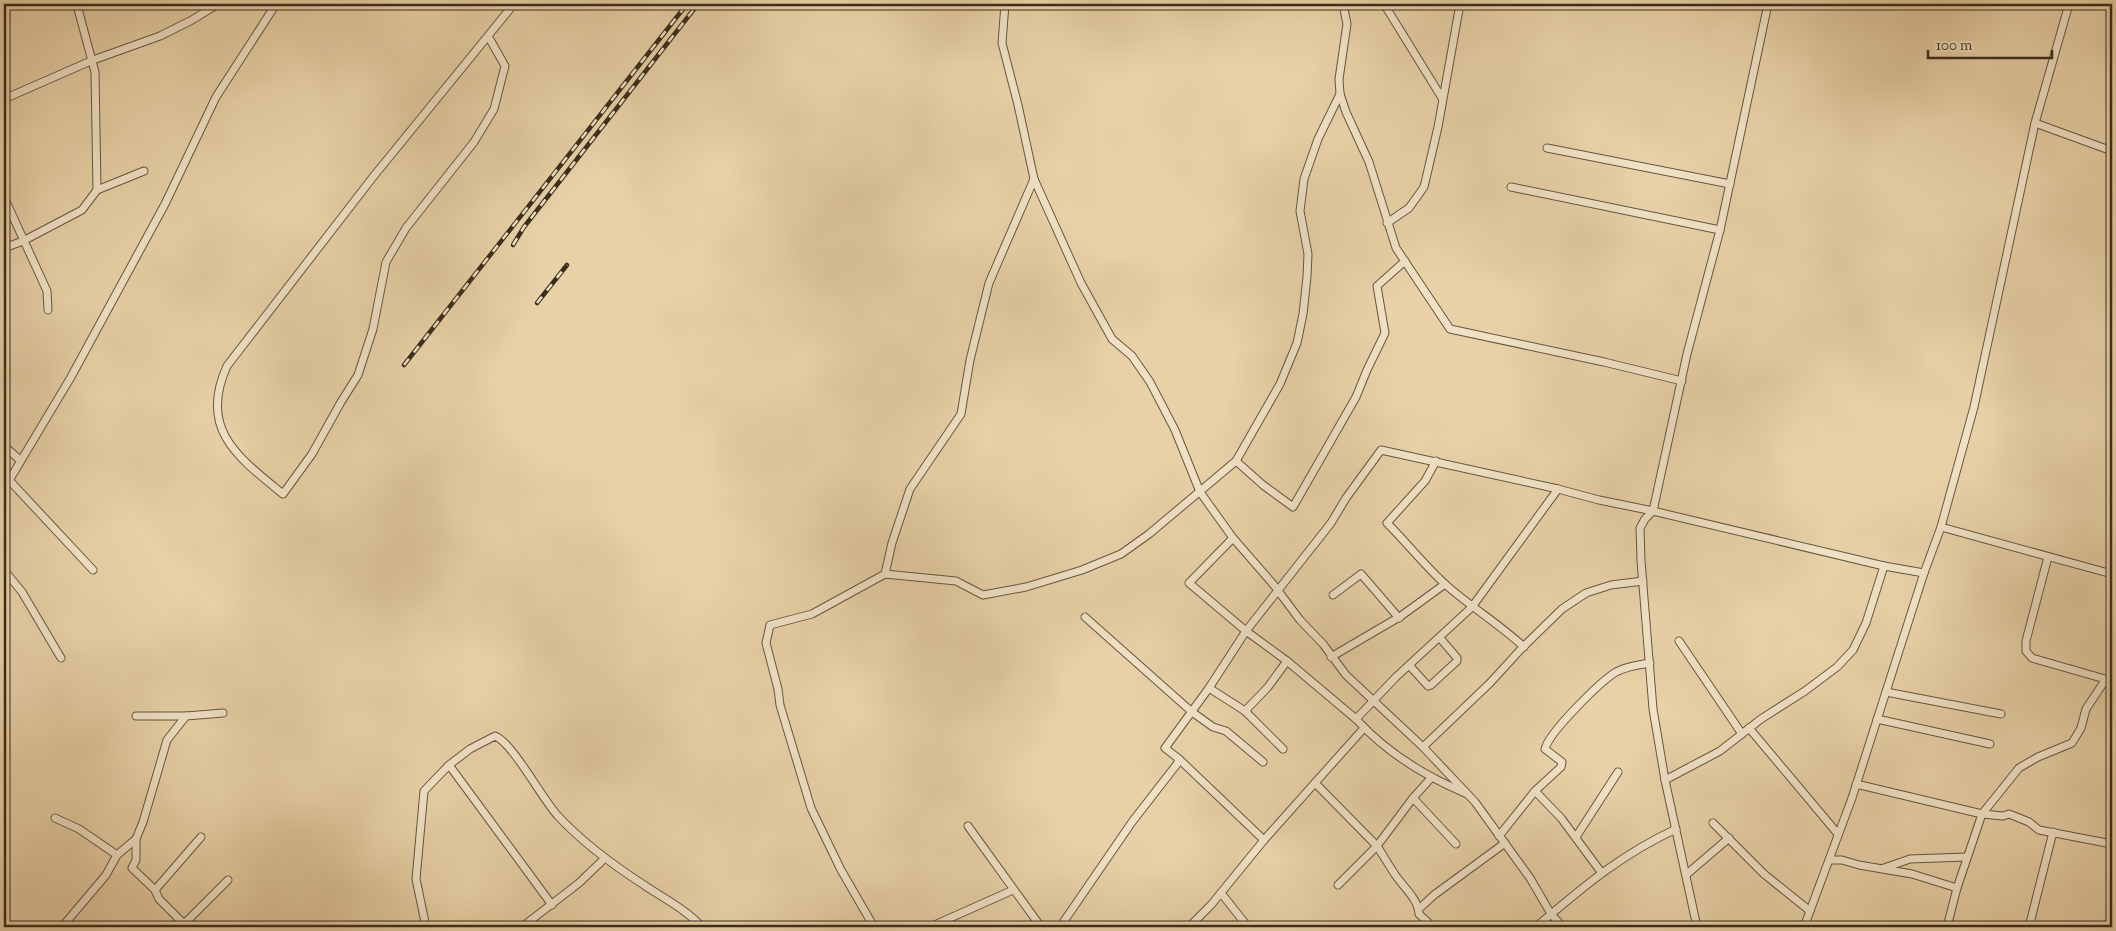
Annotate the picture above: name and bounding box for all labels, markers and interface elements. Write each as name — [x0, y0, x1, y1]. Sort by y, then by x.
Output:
scale bar — [1928, 28, 2052, 60]
text: 100 m — [1936, 36, 1973, 57]

